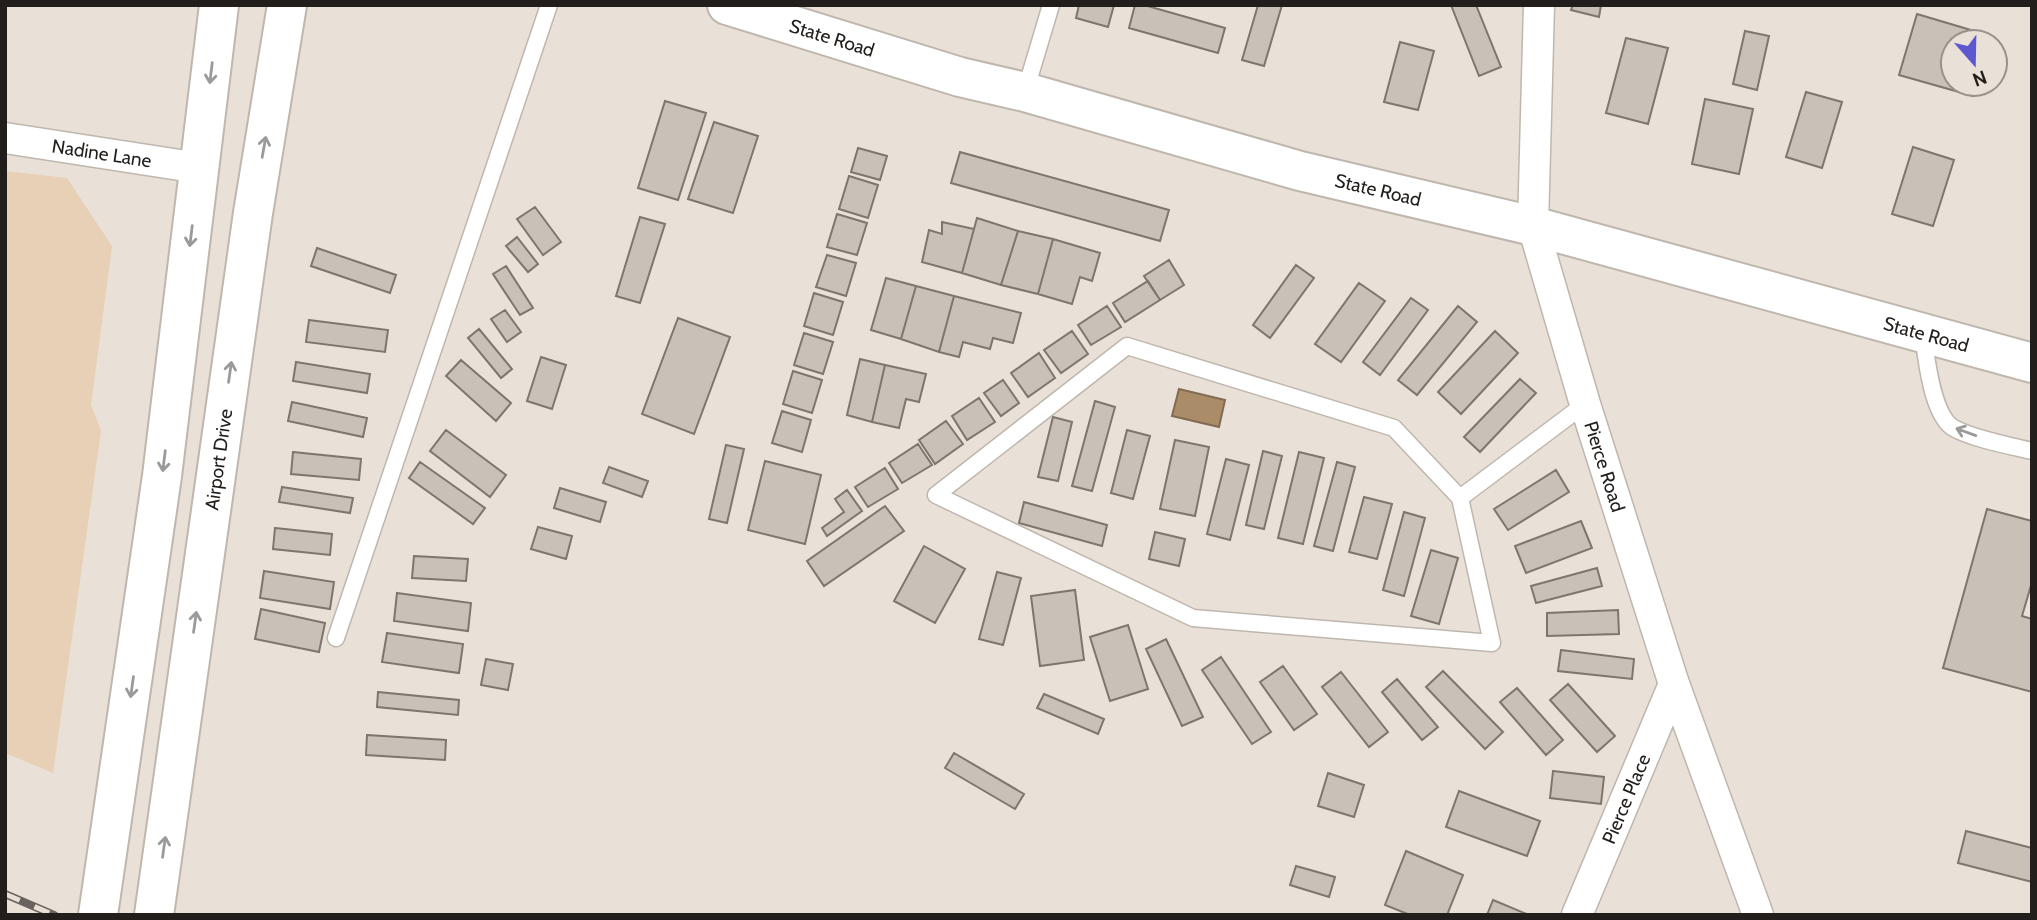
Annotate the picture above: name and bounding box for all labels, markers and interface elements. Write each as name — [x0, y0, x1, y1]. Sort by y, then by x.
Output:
street label: State Road — [787, 14, 877, 61]
north arrow — [1939, 28, 2009, 98]
one-way arrow — [205, 61, 218, 84]
text: N — [1969, 65, 1990, 92]
street label: Nadine Lane — [50, 134, 154, 172]
one-way arrow — [258, 136, 271, 159]
street label: State Road — [1333, 168, 1423, 211]
one-way arrow — [185, 224, 198, 246]
street label: State Road — [1881, 311, 1972, 357]
one-way arrow — [224, 361, 237, 384]
street label: Airport Drive — [200, 407, 237, 512]
street label: Pierce Road — [1580, 418, 1630, 515]
one-way arrow — [1956, 425, 1978, 437]
one-way arrow — [158, 450, 171, 472]
one-way arrow — [189, 611, 202, 634]
one-way arrow — [125, 675, 138, 697]
street label: Pierce Place — [1597, 750, 1655, 847]
one-way arrow — [157, 836, 170, 859]

